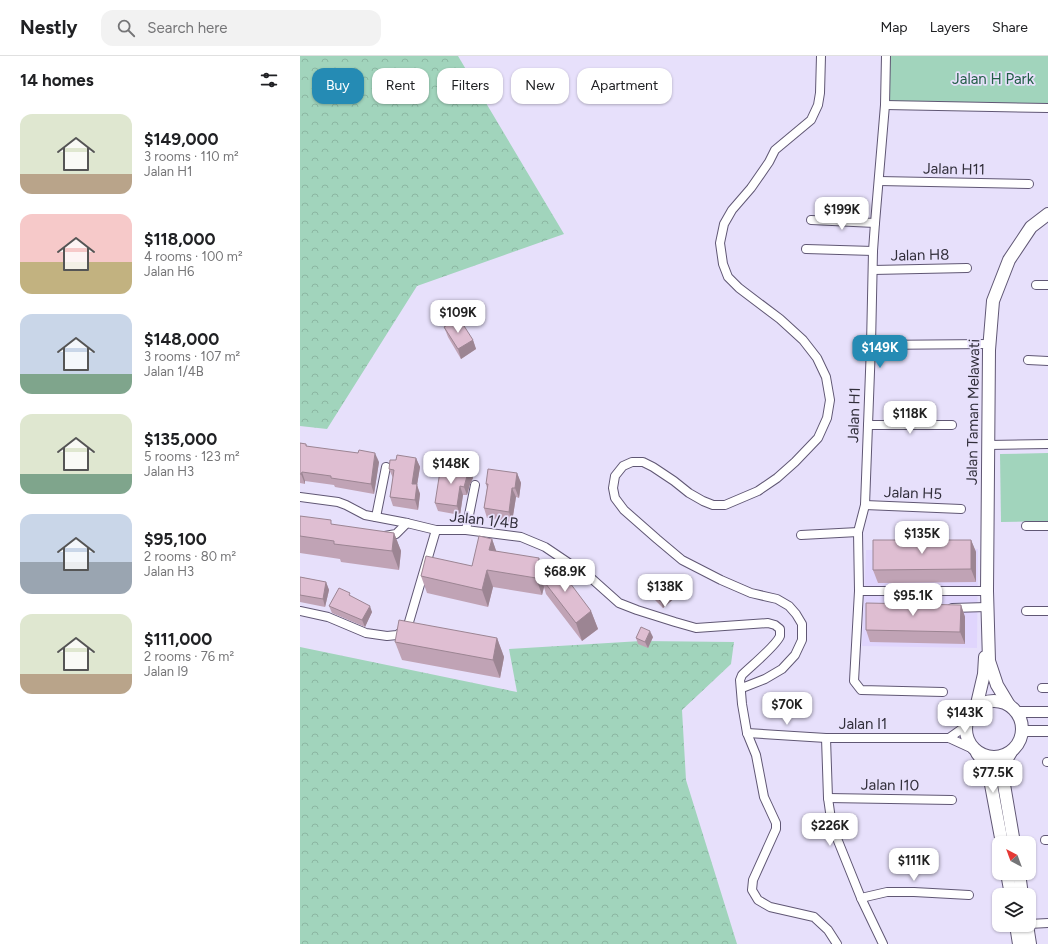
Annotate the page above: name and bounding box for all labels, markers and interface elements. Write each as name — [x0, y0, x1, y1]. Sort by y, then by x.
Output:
search box — [101, 10, 381, 46]
text: Nestly — [20, 16, 77, 39]
icon: search — [115, 17, 137, 39]
text: Search here — [147, 19, 227, 37]
text: Map — [880, 19, 908, 36]
text: Layers — [930, 19, 970, 36]
text: Share — [992, 19, 1028, 36]
chip: Buy — [312, 68, 364, 104]
chip: Rent — [372, 68, 429, 104]
chip: Filters — [437, 68, 503, 104]
chip: New — [511, 68, 569, 104]
chip: Apartment — [577, 68, 672, 104]
icon: filters — [258, 69, 280, 91]
text: 14 homes — [20, 70, 94, 90]
park label: Jalan H Park — [952, 70, 1035, 88]
text: $149,000 — [144, 129, 219, 149]
icon: home — [52, 130, 100, 178]
text: 3 rooms · 110 m² — [144, 149, 239, 164]
street label: Jalan H11 — [923, 159, 985, 179]
text: Jalan H1 — [144, 164, 192, 179]
pin: $199K — [814, 197, 870, 231]
text: $199K — [824, 202, 860, 217]
text: $118,000 — [144, 229, 216, 249]
icon: home — [52, 230, 100, 278]
street label: Jalan H8 — [890, 245, 950, 265]
text: 4 rooms · 100 m² — [144, 249, 243, 264]
text: Jalan H6 — [144, 264, 194, 279]
pin: $109K — [430, 300, 486, 334]
text: $109K — [439, 305, 477, 320]
text: $148,000 — [144, 329, 219, 349]
icon: home — [52, 330, 100, 378]
pin: $149K — [852, 335, 908, 369]
street label: Jalan Taman Melawati — [963, 339, 983, 485]
text: $149K — [861, 340, 899, 355]
text: 3 rooms · 107 m² — [144, 349, 240, 364]
text: Jalan 1/4B — [144, 364, 204, 379]
street label: Jalan H1 — [844, 387, 864, 443]
pin: $118K — [882, 401, 938, 435]
text: $118K — [893, 406, 927, 421]
text: $135,000 — [144, 429, 217, 449]
icon: home — [52, 430, 100, 478]
text: 5 rooms · 123 m² — [144, 449, 240, 464]
pin: $148K — [423, 451, 479, 485]
text: $148K — [432, 456, 470, 471]
text: Jalan H3 — [144, 464, 194, 479]
street label: Jalan H5 — [884, 483, 942, 503]
street label: Jalan 1/4B — [449, 507, 519, 533]
pin: $135K — [894, 521, 950, 555]
text: $135K — [904, 526, 940, 541]
text: $95,100 — [144, 529, 207, 549]
icon: home — [52, 530, 100, 578]
text: 2 rooms · 80 m² — [144, 549, 236, 564]
pin: $68.9K — [532, 559, 598, 593]
text: Jalan H3 — [144, 564, 194, 579]
text: $68.9K — [544, 564, 586, 579]
pin: $138K — [637, 574, 693, 608]
text: $138K — [647, 579, 683, 594]
pin: $95.1K — [880, 583, 946, 617]
text: $95.1K — [893, 588, 933, 603]
text: $111,000 — [144, 629, 212, 649]
icon: home — [52, 630, 100, 678]
text: 2 rooms · 76 m² — [144, 649, 234, 664]
text: Jalan I9 — [144, 664, 188, 679]
pin: $70K — [763, 692, 811, 726]
text: $70K — [771, 697, 803, 712]
pin: $143K — [937, 700, 993, 734]
text: $143K — [947, 705, 983, 720]
street label: Jalan I1 — [839, 715, 887, 733]
pin: $77.5K — [960, 760, 1026, 794]
text: $77.5K — [972, 765, 1014, 780]
street label: Jalan I10 — [861, 775, 919, 795]
pin: $226K — [802, 813, 858, 847]
text: $226K — [811, 818, 849, 833]
north arrow — [992, 836, 1036, 880]
map controls — [992, 836, 1036, 932]
pin: $111K — [886, 848, 942, 882]
text: $111K — [898, 853, 930, 868]
button: layers — [992, 888, 1036, 932]

